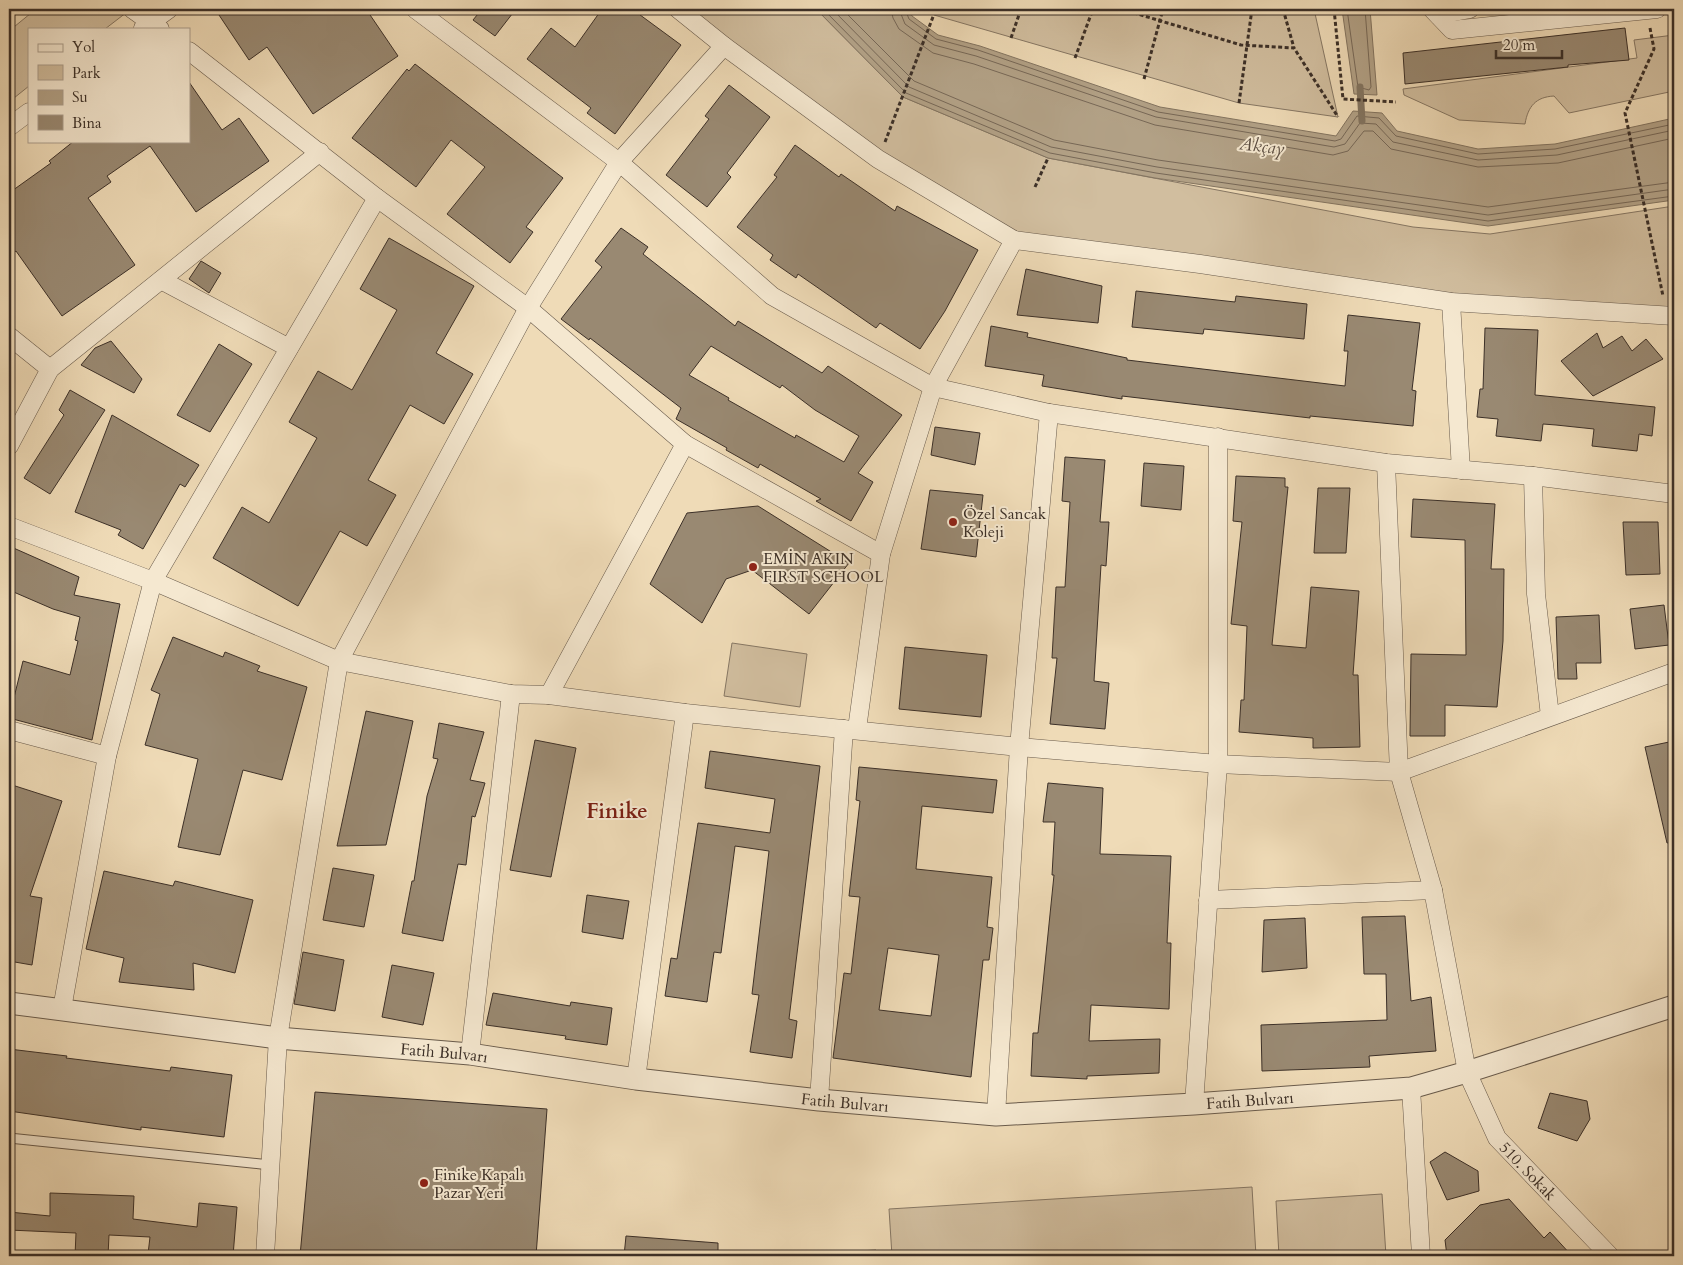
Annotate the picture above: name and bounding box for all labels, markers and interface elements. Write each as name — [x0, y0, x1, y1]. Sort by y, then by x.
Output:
legend — [28, 28, 190, 142]
scale bar — [1496, 28, 1562, 60]
text: 20 m — [1503, 35, 1535, 55]
text: Yol — [72, 37, 95, 57]
text: Park — [72, 63, 101, 83]
text: Su — [72, 87, 88, 107]
text: Bina — [72, 113, 102, 133]
water label: Akçay — [1237, 131, 1286, 162]
place label: Özel Sancak Koleji — [963, 503, 1047, 543]
marker: Özel Sancak Koleji — [947, 516, 959, 528]
place label: EMİN AKIN FIRST SCHOOL — [763, 548, 884, 588]
marker: EMİN AKIN FIRST SCHOOL — [747, 561, 759, 573]
district label: Finike — [586, 797, 648, 826]
street label: Fatih Bulvarı — [399, 1038, 490, 1069]
street label: Fatih Bulvarı — [1205, 1087, 1295, 1115]
street label: Fatih Bulvarı — [800, 1088, 890, 1118]
street label: 510. Sokak — [1494, 1137, 1561, 1206]
place label: Finike Kapalı Pazar Yeri — [434, 1164, 525, 1204]
marker: Finike Kapalı Pazar Yeri — [418, 1177, 430, 1189]

